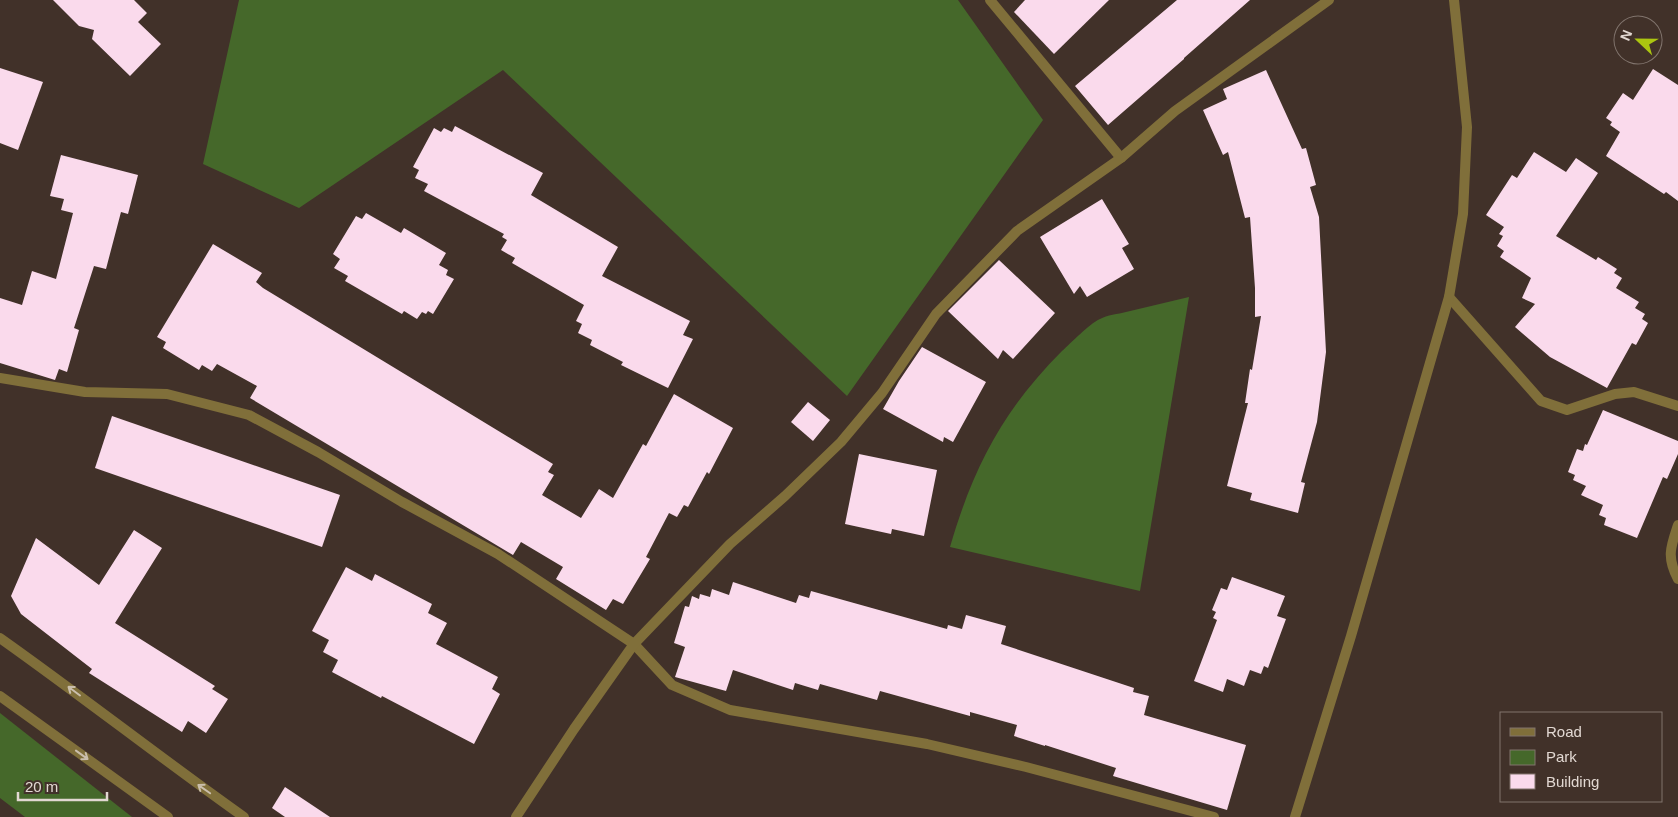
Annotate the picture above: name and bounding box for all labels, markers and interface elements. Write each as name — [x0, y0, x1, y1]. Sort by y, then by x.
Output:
north arrow — [1613, 15, 1663, 65]
text: N — [1617, 27, 1635, 43]
one-way arrow — [67, 686, 81, 696]
legend — [1500, 712, 1663, 802]
text: Road — [1546, 723, 1582, 740]
text: Park — [1546, 748, 1577, 765]
one-way arrow — [75, 750, 89, 760]
scale bar — [18, 770, 106, 802]
text: Building — [1546, 773, 1599, 790]
text: 20 m — [25, 778, 58, 795]
one-way arrow — [197, 784, 211, 794]

